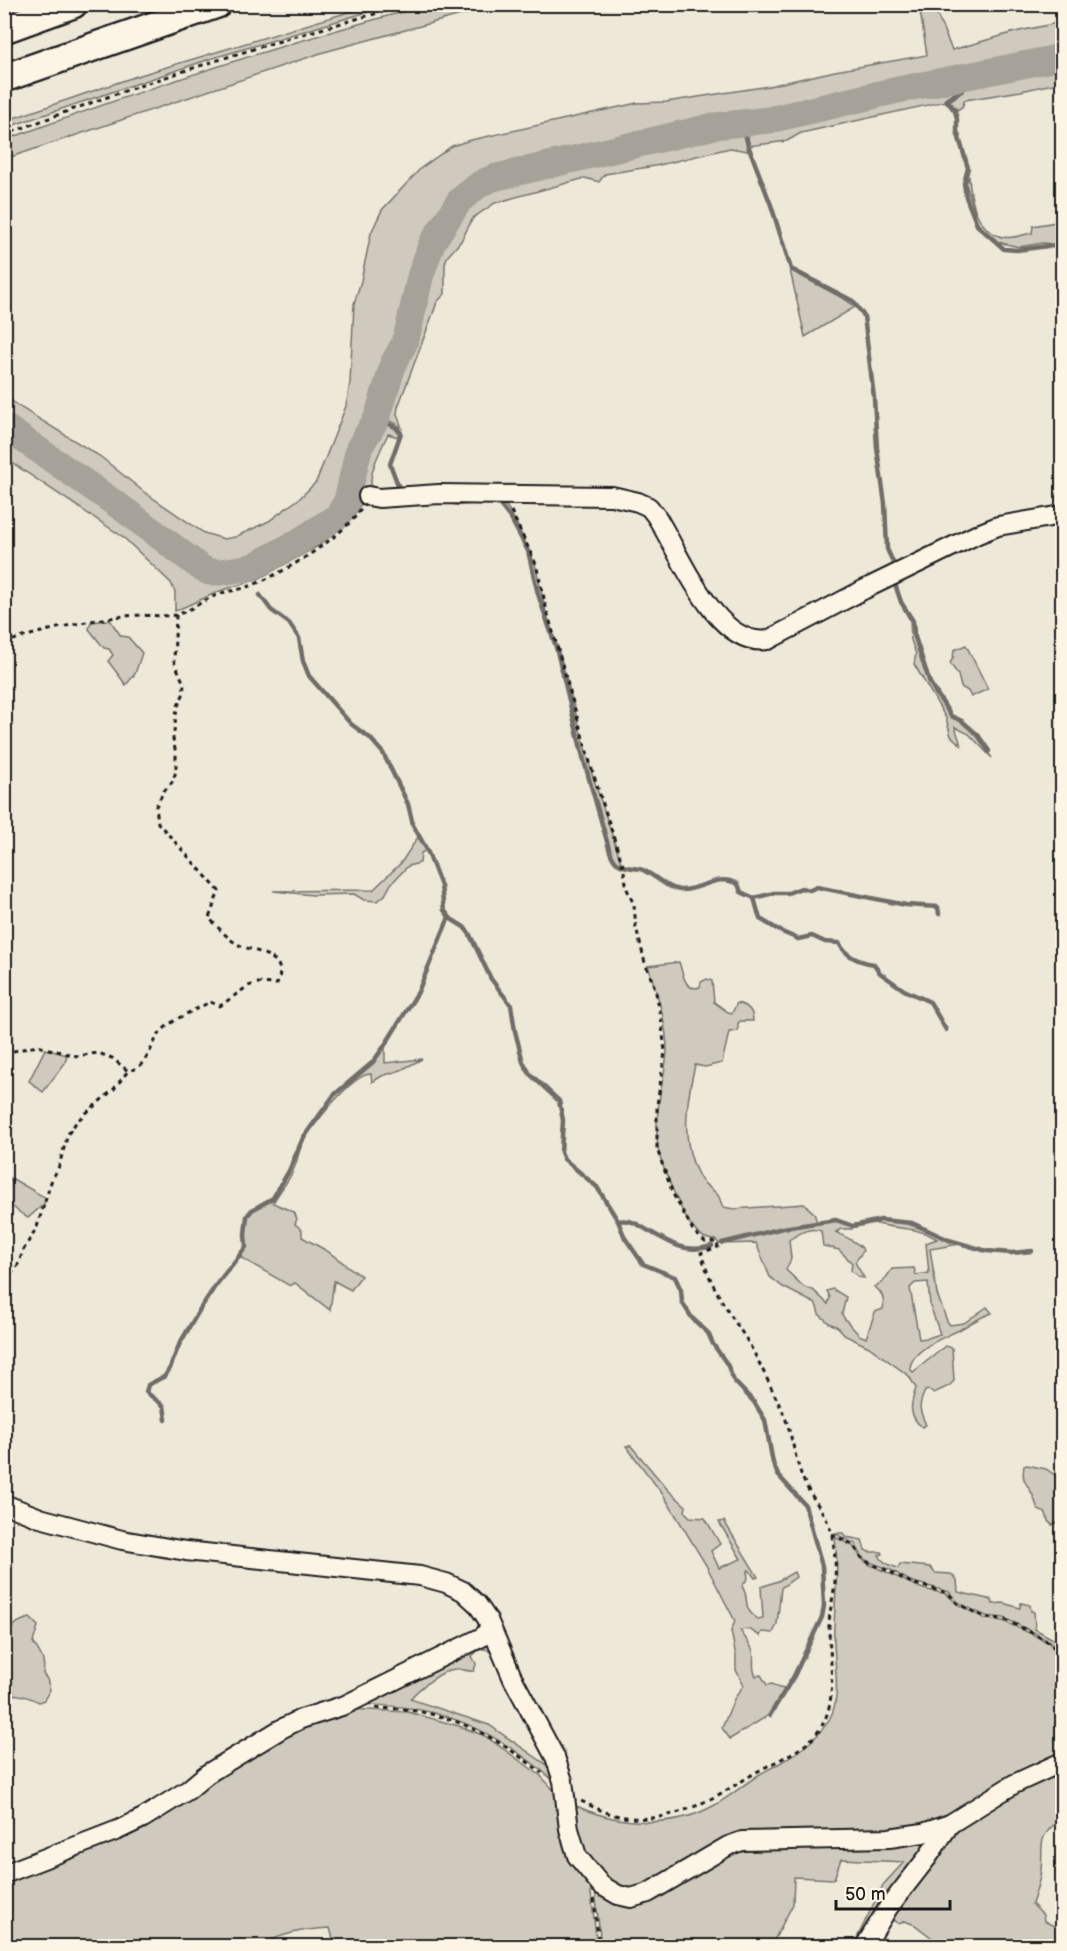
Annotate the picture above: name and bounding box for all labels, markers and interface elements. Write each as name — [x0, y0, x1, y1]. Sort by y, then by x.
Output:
scale bar — [836, 1873, 950, 1911]
text: 50 m — [845, 1884, 886, 1905]

